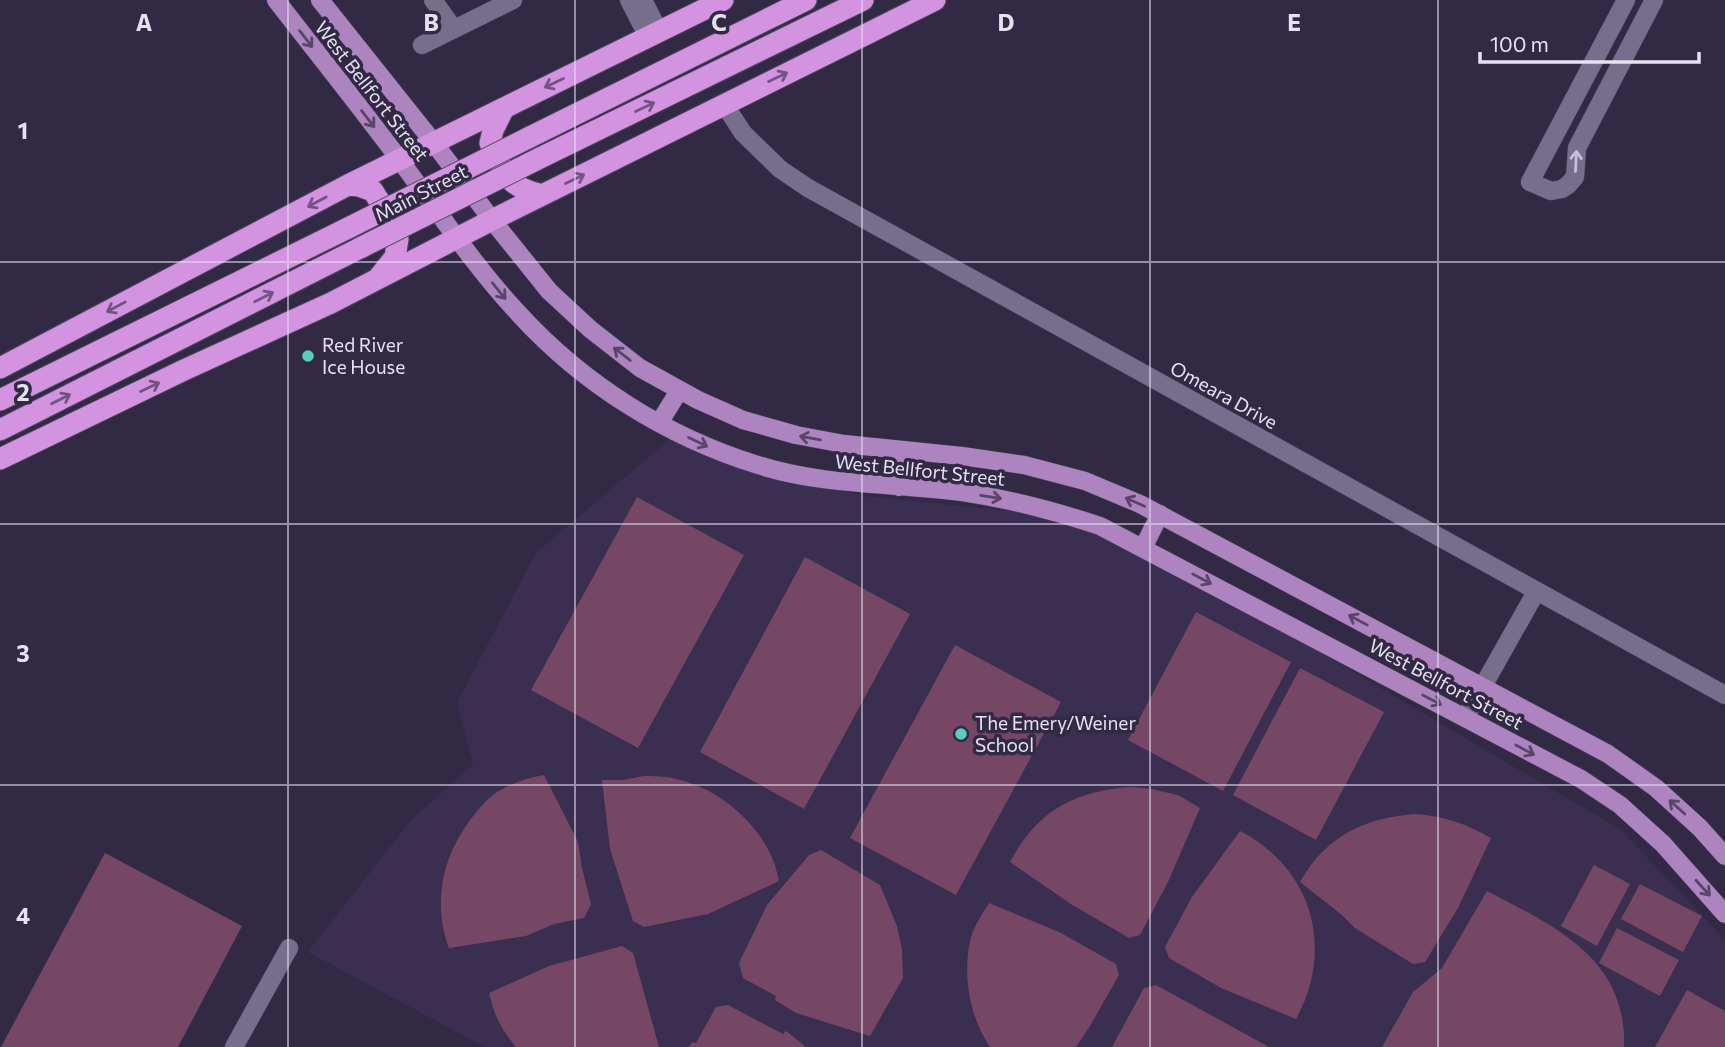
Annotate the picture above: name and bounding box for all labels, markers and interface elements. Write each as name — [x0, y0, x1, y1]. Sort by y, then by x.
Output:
text: A — [136, 8, 153, 36]
text: C — [711, 8, 727, 36]
text: D — [998, 8, 1015, 36]
text: E — [1287, 8, 1301, 36]
street label: West Bellfort Street — [310, 17, 434, 165]
scale bar — [1480, 21, 1699, 65]
one-way arrow — [299, 29, 314, 48]
text: 100 m — [1490, 31, 1549, 56]
one-way arrow — [767, 70, 788, 84]
one-way arrow — [544, 77, 565, 91]
one-way arrow — [634, 99, 655, 113]
one-way arrow — [361, 109, 376, 127]
text: 1 — [18, 116, 28, 144]
one-way arrow — [1570, 150, 1583, 173]
street label: Main Street — [371, 159, 471, 226]
one-way arrow — [564, 171, 585, 185]
one-way arrow — [308, 195, 328, 209]
one-way arrow — [492, 281, 507, 299]
one-way arrow — [253, 289, 274, 303]
one-way arrow — [106, 300, 126, 314]
place label: Red River Ice House — [322, 333, 405, 378]
one-way arrow — [613, 346, 632, 361]
marker: Red River Ice House — [300, 348, 316, 364]
street label: Omeara Drive — [1167, 356, 1282, 433]
text: 2 — [16, 378, 30, 406]
one-way arrow — [139, 380, 160, 393]
one-way arrow — [50, 391, 71, 405]
one-way arrow — [799, 431, 822, 444]
one-way arrow — [687, 436, 708, 449]
street label: West Bellfort Street — [834, 449, 1007, 490]
one-way arrow — [979, 491, 1002, 504]
one-way arrow — [1125, 495, 1146, 508]
one-way arrow — [1191, 572, 1212, 586]
one-way arrow — [1348, 613, 1369, 626]
street label: West Bellfort Street — [1365, 633, 1527, 734]
text: 3 — [16, 639, 30, 667]
one-way arrow — [1421, 694, 1442, 707]
place label: The Emery/Weiner School — [975, 711, 1136, 756]
marker: The Emery/Weiner School — [953, 726, 969, 742]
one-way arrow — [1514, 743, 1535, 757]
one-way arrow — [1668, 799, 1686, 815]
one-way arrow — [1695, 879, 1711, 897]
text: 4 — [16, 901, 30, 929]

